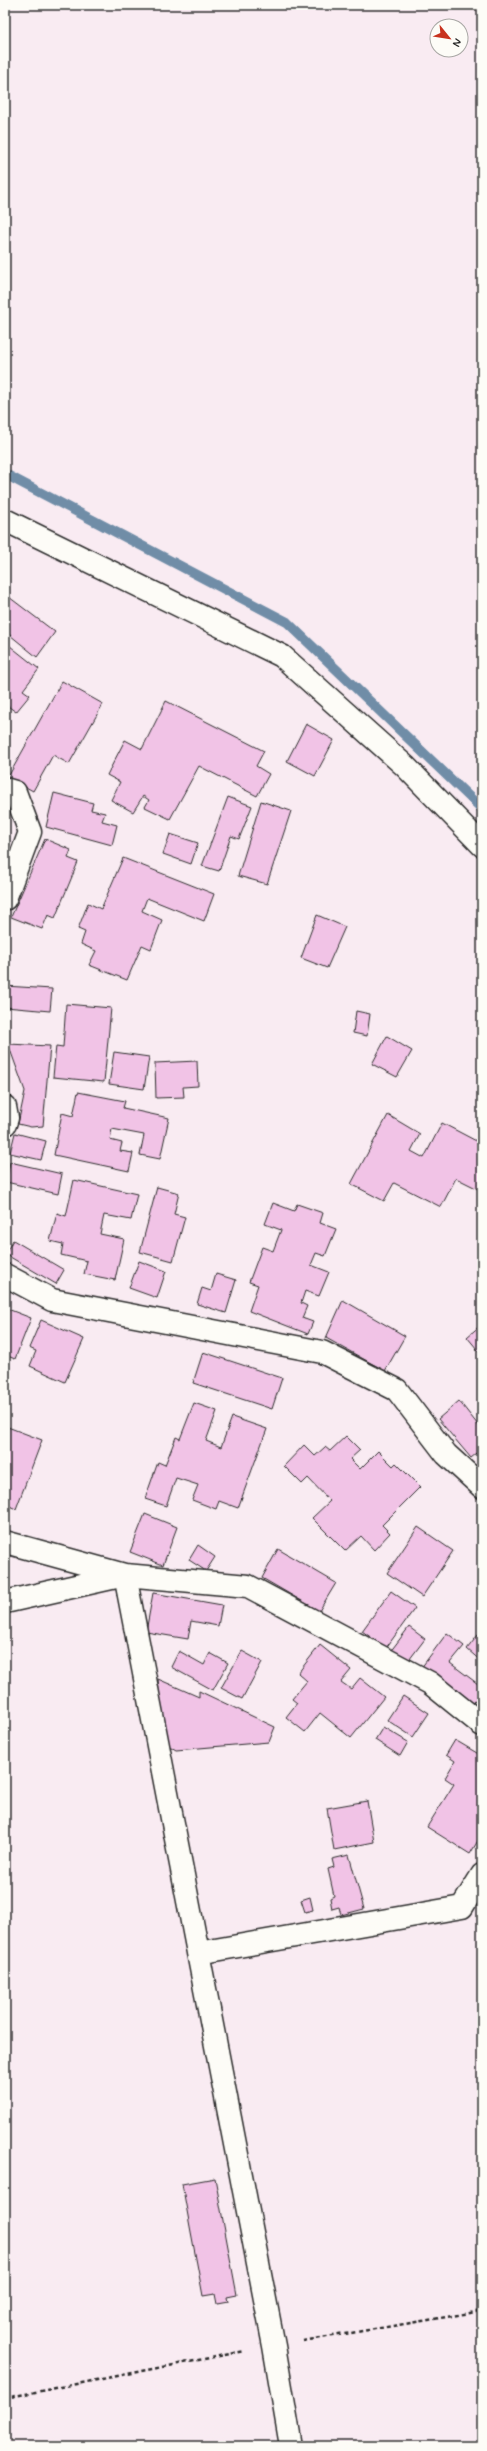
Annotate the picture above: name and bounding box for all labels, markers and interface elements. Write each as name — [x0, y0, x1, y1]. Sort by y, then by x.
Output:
north arrow — [429, 18, 469, 58]
text: N — [449, 36, 465, 49]

